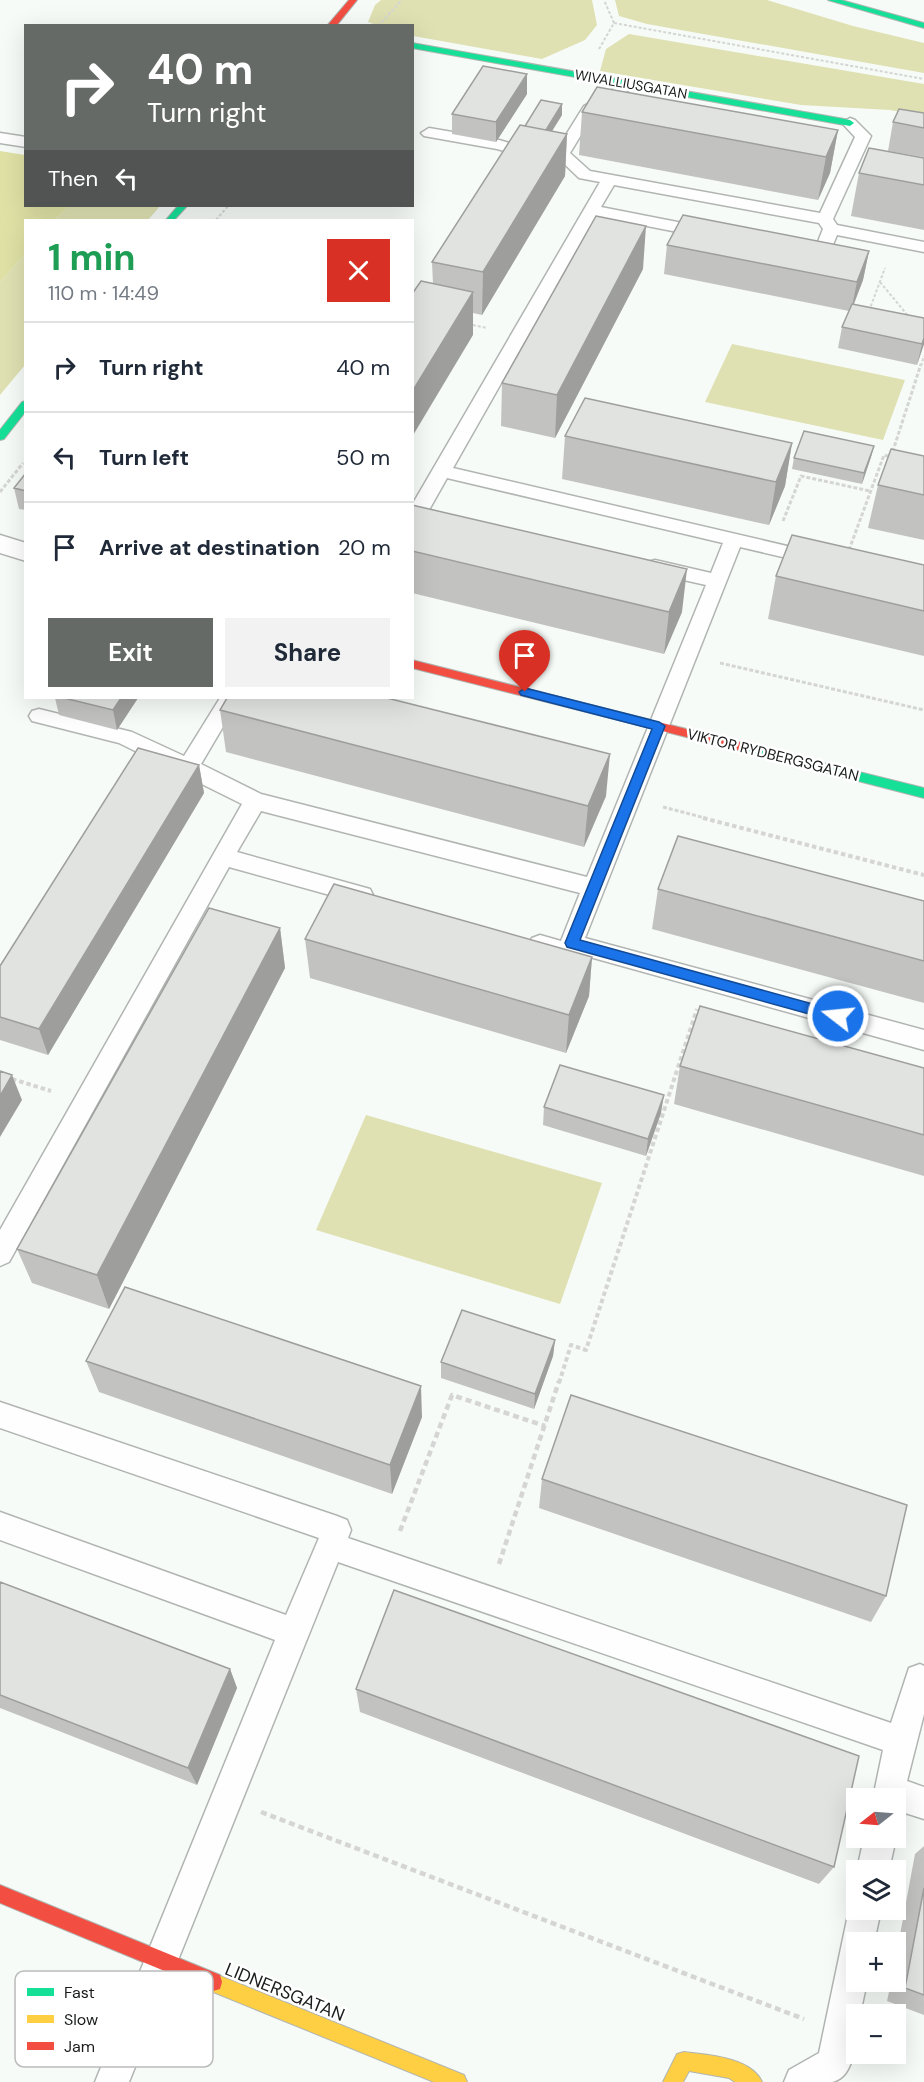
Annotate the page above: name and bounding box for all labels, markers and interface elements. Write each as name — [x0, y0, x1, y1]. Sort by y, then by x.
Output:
text: 40 m — [147, 42, 253, 97]
icon: right — [48, 48, 126, 126]
street label: WIVALLIUSGATAN — [573, 65, 689, 103]
text: Turn right — [147, 95, 267, 130]
icon: left — [110, 162, 143, 195]
text: Then — [48, 164, 98, 193]
text: 1 min — [48, 234, 136, 281]
button: close — [327, 239, 390, 302]
text: 110 m · 14:49 — [48, 280, 159, 306]
icon: right — [48, 351, 81, 384]
text: Turn right — [99, 353, 204, 382]
text: 40 m — [336, 353, 390, 382]
icon: left — [48, 441, 81, 474]
text: Turn left — [99, 443, 189, 472]
text: 50 m — [336, 443, 390, 472]
icon: arrive — [48, 531, 81, 564]
text: Arrive at destination — [99, 533, 320, 562]
text: 20 m — [338, 533, 391, 562]
button: Exit — [48, 618, 213, 687]
button: Share — [225, 618, 390, 687]
pin — [499, 630, 550, 692]
icon: arrive — [508, 639, 541, 672]
street label: VIKTOR RYDBERGSGATAN — [685, 724, 861, 786]
position arrow — [806, 984, 870, 1048]
north arrow — [846, 1788, 906, 1848]
map controls — [846, 1788, 906, 2064]
button: layers — [846, 1860, 906, 1920]
button: + — [846, 1932, 906, 1992]
street label: LIDNERSGATAN — [222, 1957, 348, 2027]
legend — [15, 1971, 213, 2067]
text: Fast — [64, 1982, 95, 2003]
button: − — [846, 2004, 906, 2064]
text: Slow — [64, 2009, 98, 2030]
text: Jam — [64, 2036, 95, 2057]

